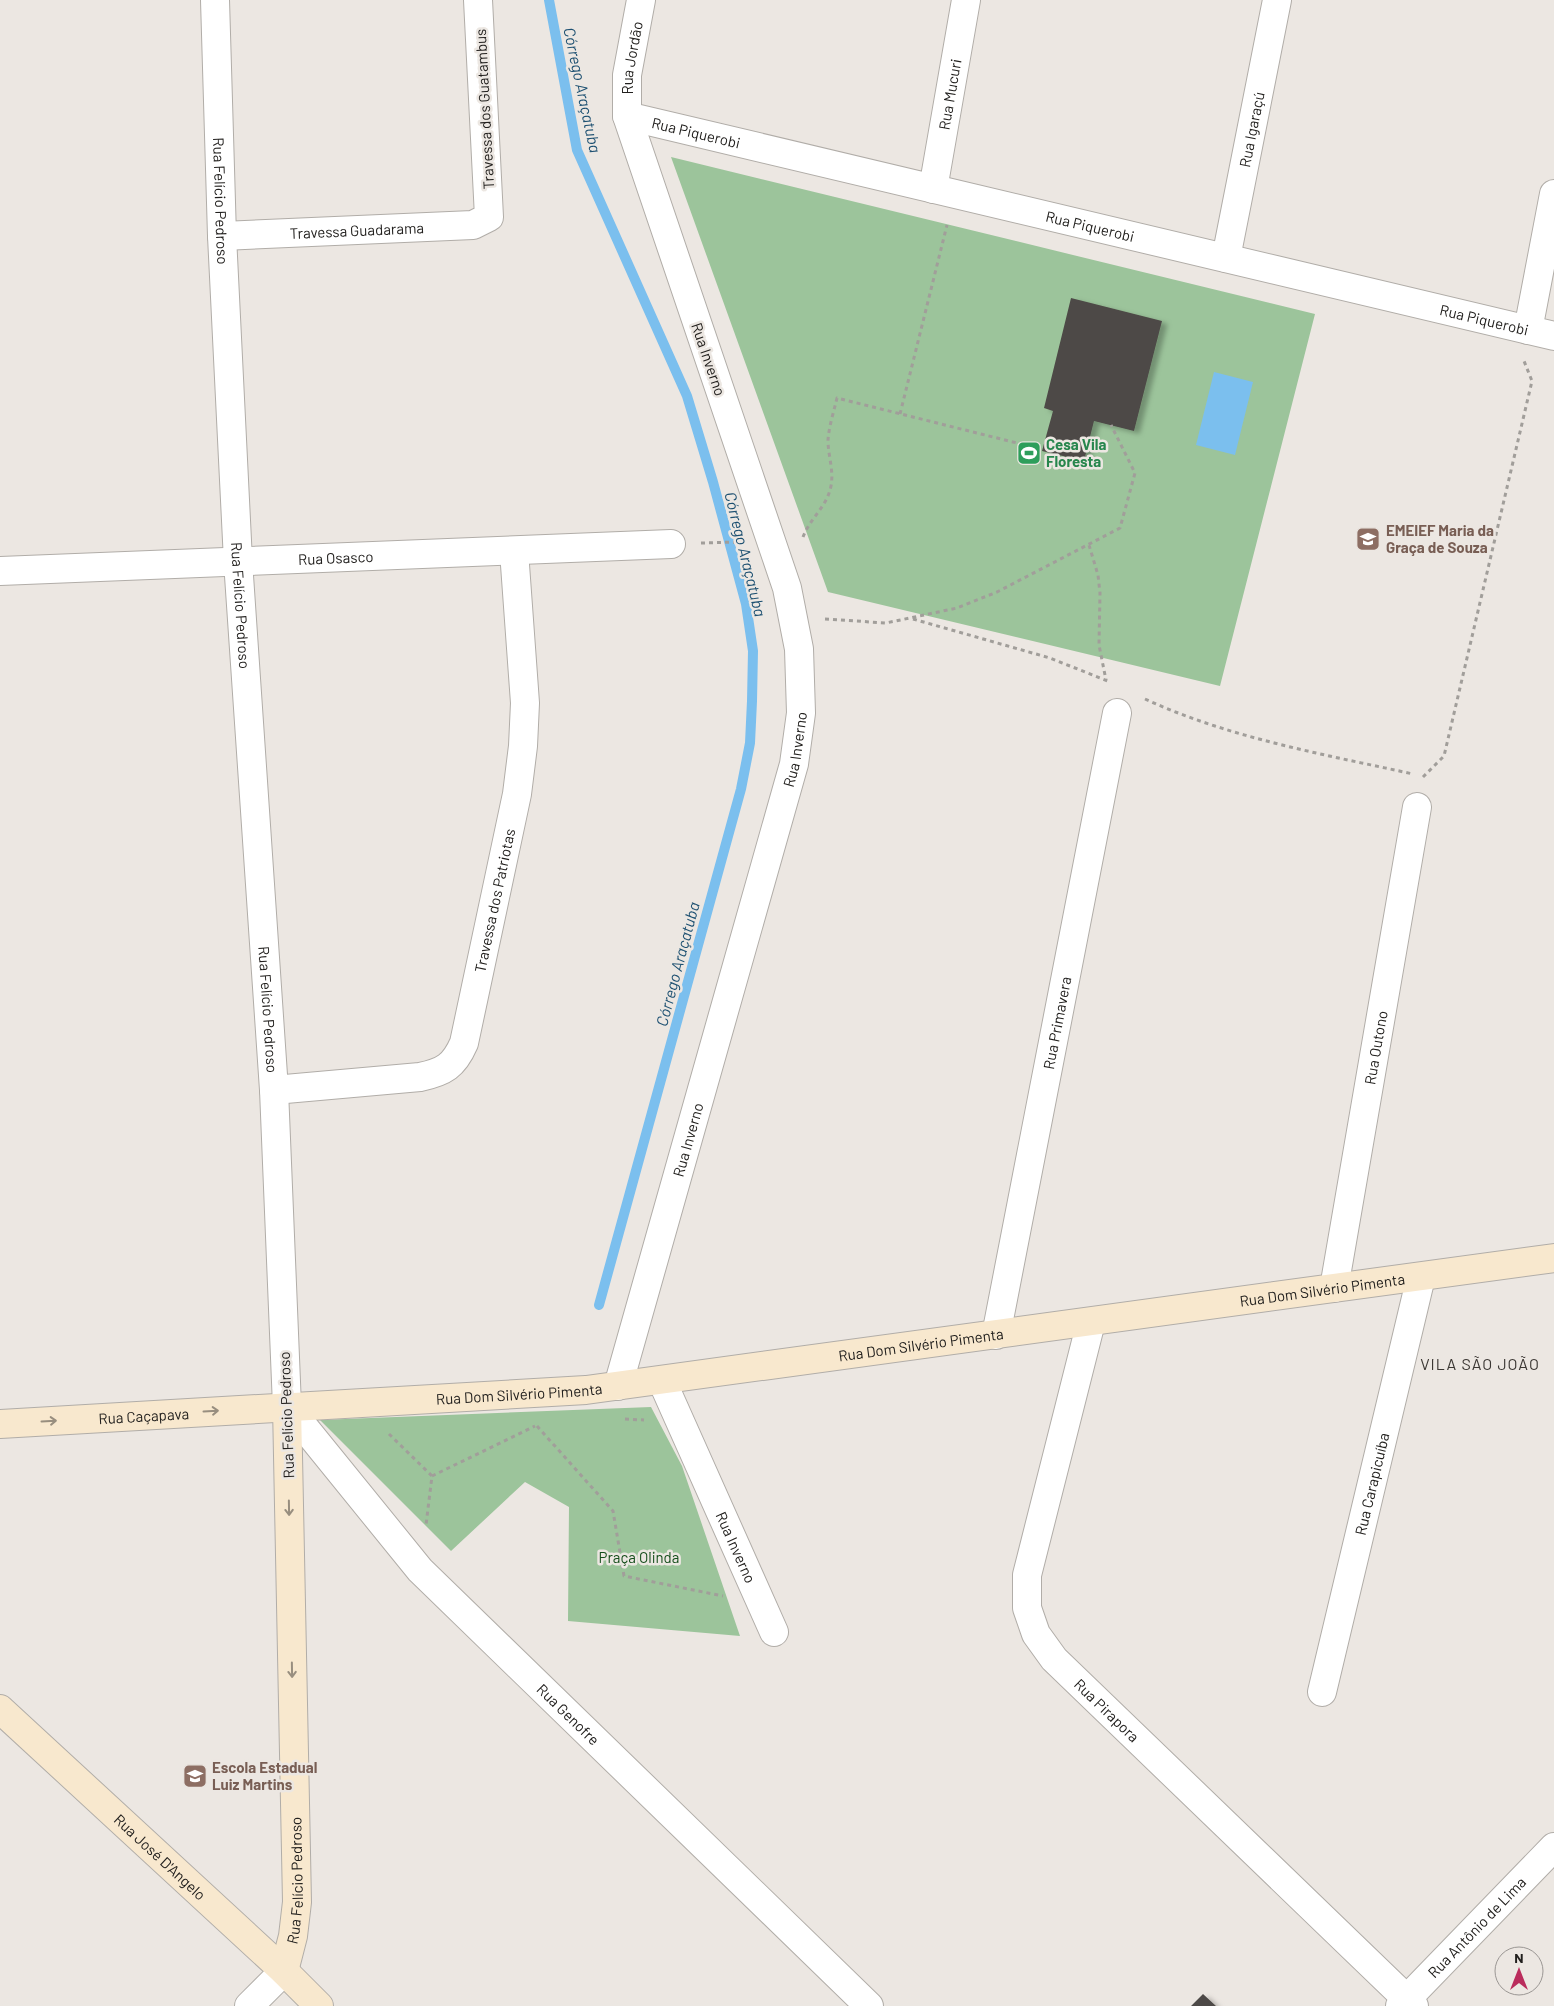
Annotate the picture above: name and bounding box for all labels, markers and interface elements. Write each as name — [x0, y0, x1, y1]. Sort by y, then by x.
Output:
street label: Rua Jordão — [618, 20, 646, 95]
water label: Córrego Araçatuba — [560, 25, 606, 155]
street label: Travessa dos Guatambus — [471, 28, 497, 190]
street label: Rua Mucuri — [934, 57, 965, 131]
street label: Rua Igaraçú — [1235, 90, 1268, 169]
street label: Rua Piquerobi — [650, 113, 742, 152]
street label: Rua Felício Pedroso — [210, 137, 232, 265]
street label: Rua Piquerobi — [1044, 207, 1136, 245]
street label: Travessa Guadarama — [289, 218, 424, 242]
street label: Rua Piquerobi — [1438, 300, 1530, 339]
street label: Rua Inverno — [688, 320, 730, 398]
place label: Cesa Vila Floresta — [1046, 435, 1106, 470]
sports icon: Cesa Vila Floresta — [1016, 440, 1042, 466]
water label: Córrego Araçatuba — [721, 490, 771, 618]
place label: EMEIEF Maria da Graça de Souza — [1386, 521, 1494, 556]
school or university icon: EMEIEF Maria da Graça de Souza — [1355, 526, 1381, 552]
street label: Rua Felício Pedroso — [228, 542, 254, 669]
street label: Rua Osasco — [298, 547, 374, 568]
street label: Rua Inverno — [779, 711, 810, 789]
street label: Travessa dos Patriotas — [470, 827, 518, 974]
water label: Córrego Araçatuba — [651, 900, 703, 1028]
street label: Rua Felício Pedroso — [255, 945, 282, 1074]
street label: Rua Primavera — [1039, 975, 1075, 1071]
street label: Rua Outono — [1360, 1009, 1391, 1086]
street label: Rua Inverno — [669, 1101, 707, 1179]
street label: Rua Dom Silvério Pimenta — [1238, 1269, 1406, 1310]
street label: Rua Dom Silvério Pimenta — [837, 1324, 1005, 1364]
street label: Rua Felício Pedroso — [275, 1351, 297, 1479]
district label: VILA SÃO JOÃO — [1420, 1354, 1540, 1373]
street label: Rua Dom Silvério Pimenta — [435, 1379, 603, 1408]
street label: Rua Caçapava — [98, 1404, 190, 1427]
one-way arrow — [203, 1406, 219, 1415]
one-way arrow — [40, 1416, 56, 1425]
street label: Rua Carapicuíba — [1351, 1431, 1393, 1537]
one-way arrow — [284, 1499, 294, 1515]
street label: Rua Inverno — [712, 1509, 760, 1586]
park label: Praça Olinda — [599, 1548, 679, 1566]
one-way arrow — [287, 1662, 297, 1678]
street label: Rua Pirapora — [1071, 1675, 1143, 1746]
street label: Rua Genofre — [533, 1680, 603, 1748]
place label: Escola Estadual Luiz Martins — [212, 1758, 317, 1793]
school or university icon: Escola Estadual Luiz Martins — [182, 1763, 208, 1789]
street label: Rua José D'Angelo — [111, 1810, 210, 1904]
street label: Rua Felício Pedroso — [282, 1817, 306, 1946]
street label: Rua Antônio de Lima — [1424, 1873, 1529, 1981]
north arrow — [1494, 1946, 1544, 1996]
text: N — [1514, 1949, 1524, 1966]

